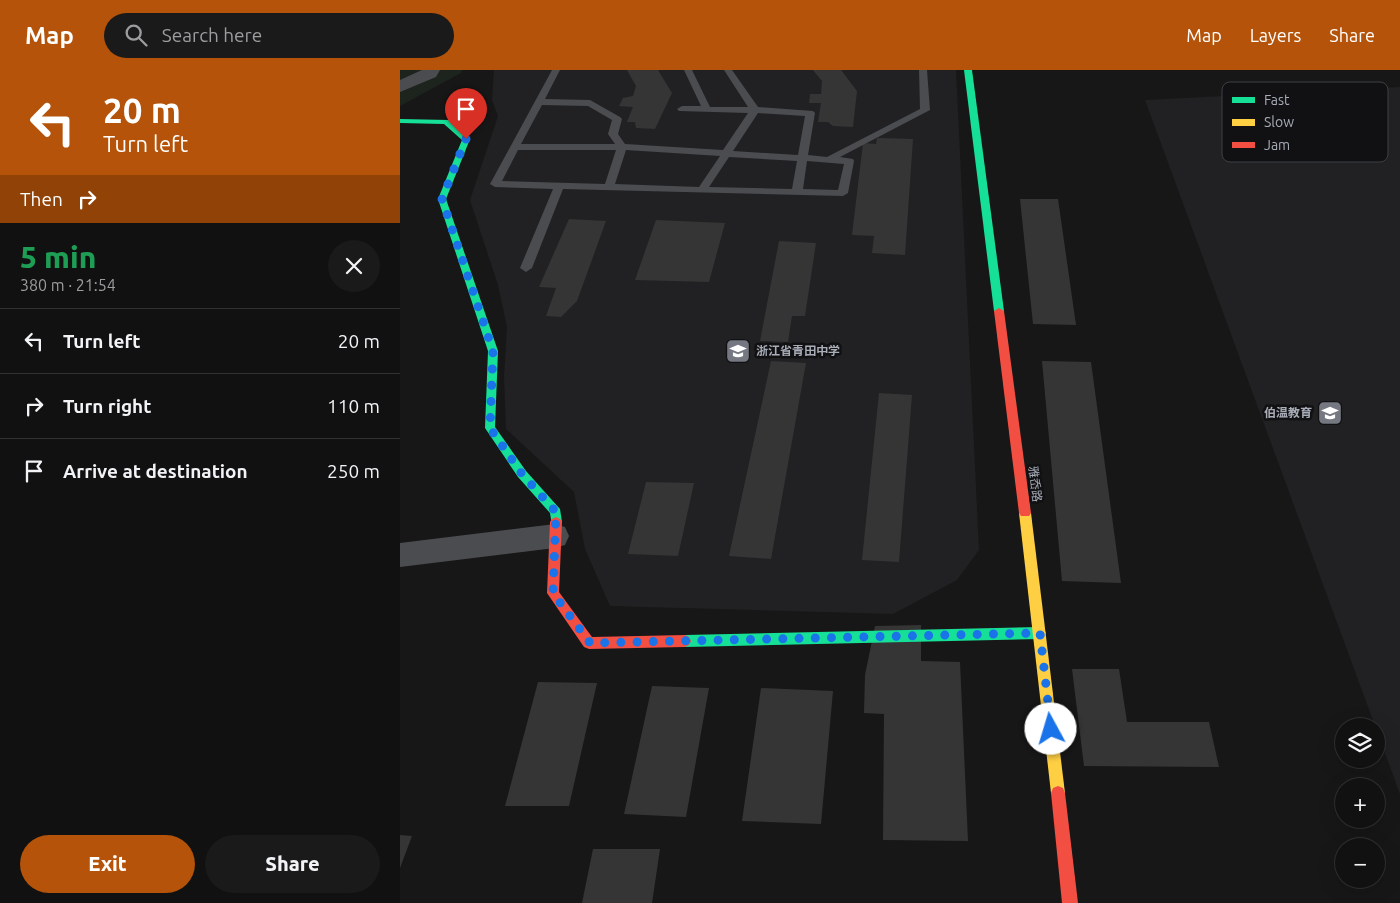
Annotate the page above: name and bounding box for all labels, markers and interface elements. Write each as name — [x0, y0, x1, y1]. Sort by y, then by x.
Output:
search box — [104, 13, 454, 58]
icon: search — [122, 21, 150, 49]
text: Map — [25, 22, 74, 49]
text: Search here — [162, 24, 262, 46]
text: Map — [1186, 25, 1222, 45]
text: Layers — [1250, 25, 1301, 45]
text: Share — [1329, 25, 1375, 45]
legend — [1222, 82, 1388, 162]
pin — [445, 88, 487, 139]
icon: left — [20, 90, 85, 155]
text: 20 m — [103, 90, 181, 130]
text: Fast — [1264, 92, 1290, 108]
icon: arrive — [452, 95, 480, 123]
text: Slow — [1264, 114, 1294, 130]
text: Turn left — [103, 131, 188, 156]
text: Jam — [1264, 137, 1290, 153]
icon: right — [73, 185, 101, 213]
text: Then — [20, 188, 63, 210]
text: 5 min — [20, 240, 96, 274]
button: close — [328, 240, 380, 292]
text: 380 m · 21:54 — [20, 276, 116, 294]
icon: left — [20, 327, 48, 355]
text: Turn left — [63, 330, 141, 352]
text: 20 m — [338, 330, 380, 352]
school or university icon: 浙江省青田中学 — [725, 338, 751, 364]
place label: 浙江省青田中学 — [756, 344, 840, 357]
icon: right — [20, 392, 48, 420]
text: Turn right — [63, 395, 151, 417]
text: 110 m — [327, 395, 380, 417]
school or university icon: 伯温教育 — [1317, 400, 1343, 426]
place label: 伯温教育 — [1264, 406, 1312, 419]
icon: arrive — [20, 457, 48, 485]
text: Arrive at destination — [63, 460, 248, 482]
text: 250 m — [327, 460, 380, 482]
street label: 雅岙路 — [1027, 465, 1044, 503]
position arrow — [1024, 702, 1076, 754]
map controls — [1335, 718, 1385, 888]
button: layers — [1335, 718, 1385, 768]
button: + — [1335, 778, 1385, 828]
button: Exit — [20, 835, 195, 893]
button: Share — [205, 835, 380, 893]
button: − — [1335, 838, 1385, 888]

